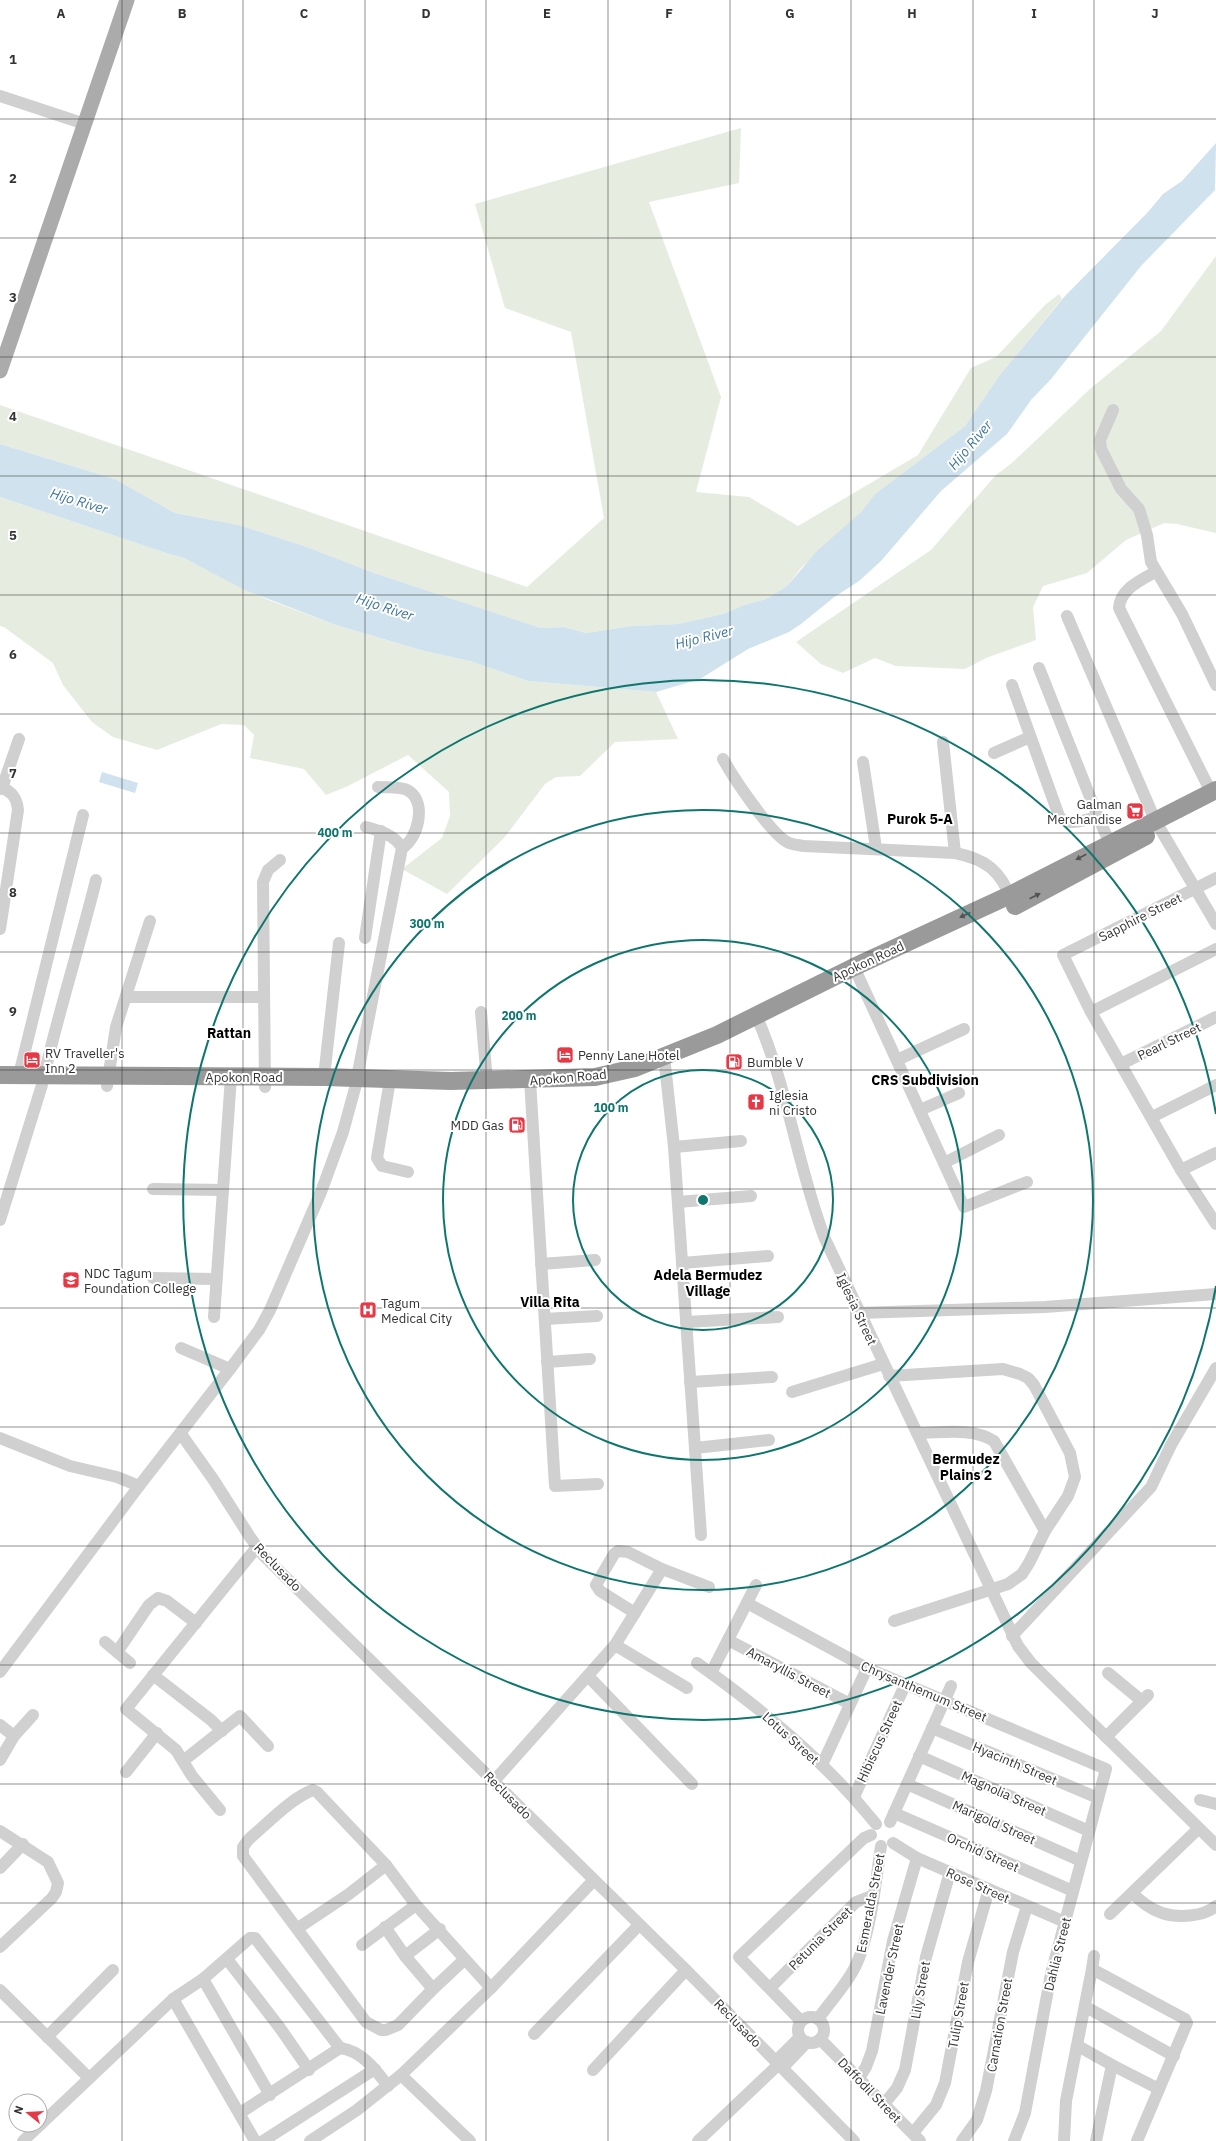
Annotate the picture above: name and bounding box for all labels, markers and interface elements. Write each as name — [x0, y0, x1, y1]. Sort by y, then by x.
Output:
text: A — [57, 5, 66, 22]
text: B — [178, 5, 187, 22]
text: C — [300, 5, 309, 22]
text: D — [421, 5, 431, 22]
text: E — [543, 5, 551, 22]
text: F — [665, 5, 673, 22]
text: G — [785, 5, 795, 22]
text: H — [907, 5, 917, 22]
text: I — [1031, 5, 1037, 22]
text: J — [1151, 5, 1159, 22]
text: 1 — [9, 51, 17, 68]
text: 2 — [9, 170, 17, 187]
text: 3 — [9, 289, 17, 306]
text: 4 — [9, 408, 17, 425]
water label: Hijo River — [944, 416, 996, 473]
water label: Hijo River — [48, 484, 111, 519]
text: 5 — [9, 527, 17, 544]
water label: Hijo River — [354, 589, 417, 625]
water label: Hijo River — [673, 621, 736, 653]
text: 6 — [9, 646, 17, 663]
text: 7 — [9, 765, 17, 782]
place label: Galman Merchandise — [1047, 796, 1122, 828]
supermarket icon: Galman Merchandise — [1125, 801, 1145, 821]
district label: Purok 5-A — [887, 810, 953, 828]
text: 400 m — [317, 825, 353, 840]
one-way arrow — [1075, 854, 1087, 860]
text: 8 — [9, 884, 17, 901]
street label: Sapphire Street — [1096, 889, 1185, 946]
one-way arrow — [1029, 893, 1040, 899]
one-way arrow — [958, 913, 970, 919]
text: 300 m — [409, 916, 445, 931]
street label: Apokon Road — [830, 937, 907, 986]
text: 9 — [9, 1003, 17, 1020]
text: 200 m — [501, 1008, 537, 1023]
street label: Pearl Street — [1135, 1019, 1204, 1064]
district label: Rattan — [207, 1024, 251, 1042]
place label: RV Traveller's Inn 2 — [45, 1045, 125, 1077]
hotel icon: Penny Lane Hotel — [555, 1045, 575, 1065]
place label: Penny Lane Hotel — [578, 1047, 680, 1064]
hotel icon: RV Traveller's Inn 2 — [22, 1050, 42, 1070]
fuel station icon: Bumble V — [724, 1052, 744, 1072]
place label: Bumble V — [747, 1054, 804, 1071]
street label: Apokon Road — [529, 1066, 607, 1089]
street label: Apokon Road — [205, 1069, 283, 1086]
district label: CRS Subdivision — [871, 1071, 979, 1089]
place label: Iglesia ni Cristo — [769, 1087, 817, 1119]
church icon: Iglesia ni Cristo — [746, 1092, 766, 1112]
text: 100 m — [593, 1100, 629, 1115]
fuel station icon: MDD Gas — [507, 1115, 527, 1135]
place label: MDD Gas — [451, 1117, 504, 1134]
centre of rings — [696, 1193, 710, 1207]
place label: NDC Tagum Foundation College — [84, 1265, 196, 1297]
district label: Adela Bermudez Village — [654, 1266, 762, 1300]
school or university icon: NDC Tagum Foundation College — [61, 1270, 81, 1290]
street label: Iglesia Street — [832, 1270, 881, 1348]
district label: Villa Rita — [520, 1293, 580, 1311]
place label: Tagum Medical City — [381, 1295, 452, 1327]
hospital icon: Tagum Medical City — [358, 1300, 378, 1320]
district label: Bermudez Plains 2 — [932, 1450, 1000, 1484]
street label: Reclusado — [250, 1540, 305, 1595]
street label: Amaryllis Street — [744, 1643, 834, 1702]
street label: Chrysanthemum Street — [858, 1657, 989, 1726]
street label: Hibiscus Street — [853, 1697, 906, 1785]
street label: Lotus Street — [759, 1708, 823, 1768]
street label: Hyacinth Street — [970, 1738, 1060, 1789]
street label: Magnolia Street — [959, 1767, 1049, 1820]
street label: Reclusado — [480, 1768, 535, 1823]
street label: Marigold Street — [950, 1797, 1038, 1848]
street label: Orchid Street — [944, 1829, 1022, 1876]
street label: Esmeralda Street — [853, 1852, 888, 1954]
street label: Rose Street — [943, 1864, 1012, 1907]
street label: Petunia Street — [785, 1903, 856, 1974]
street label: Dahlia Street — [1040, 1915, 1075, 1993]
street label: Lavender Street — [872, 1922, 907, 2016]
street label: Lily Street — [907, 1960, 934, 2020]
street label: Carnation Street — [983, 1977, 1016, 2074]
street label: Tulip Street — [944, 1981, 973, 2050]
street label: Reclusado — [710, 1996, 765, 2051]
street label: Daffodil Street — [834, 2054, 905, 2127]
north arrow — [8, 2093, 48, 2133]
text: N — [11, 2104, 26, 2116]

